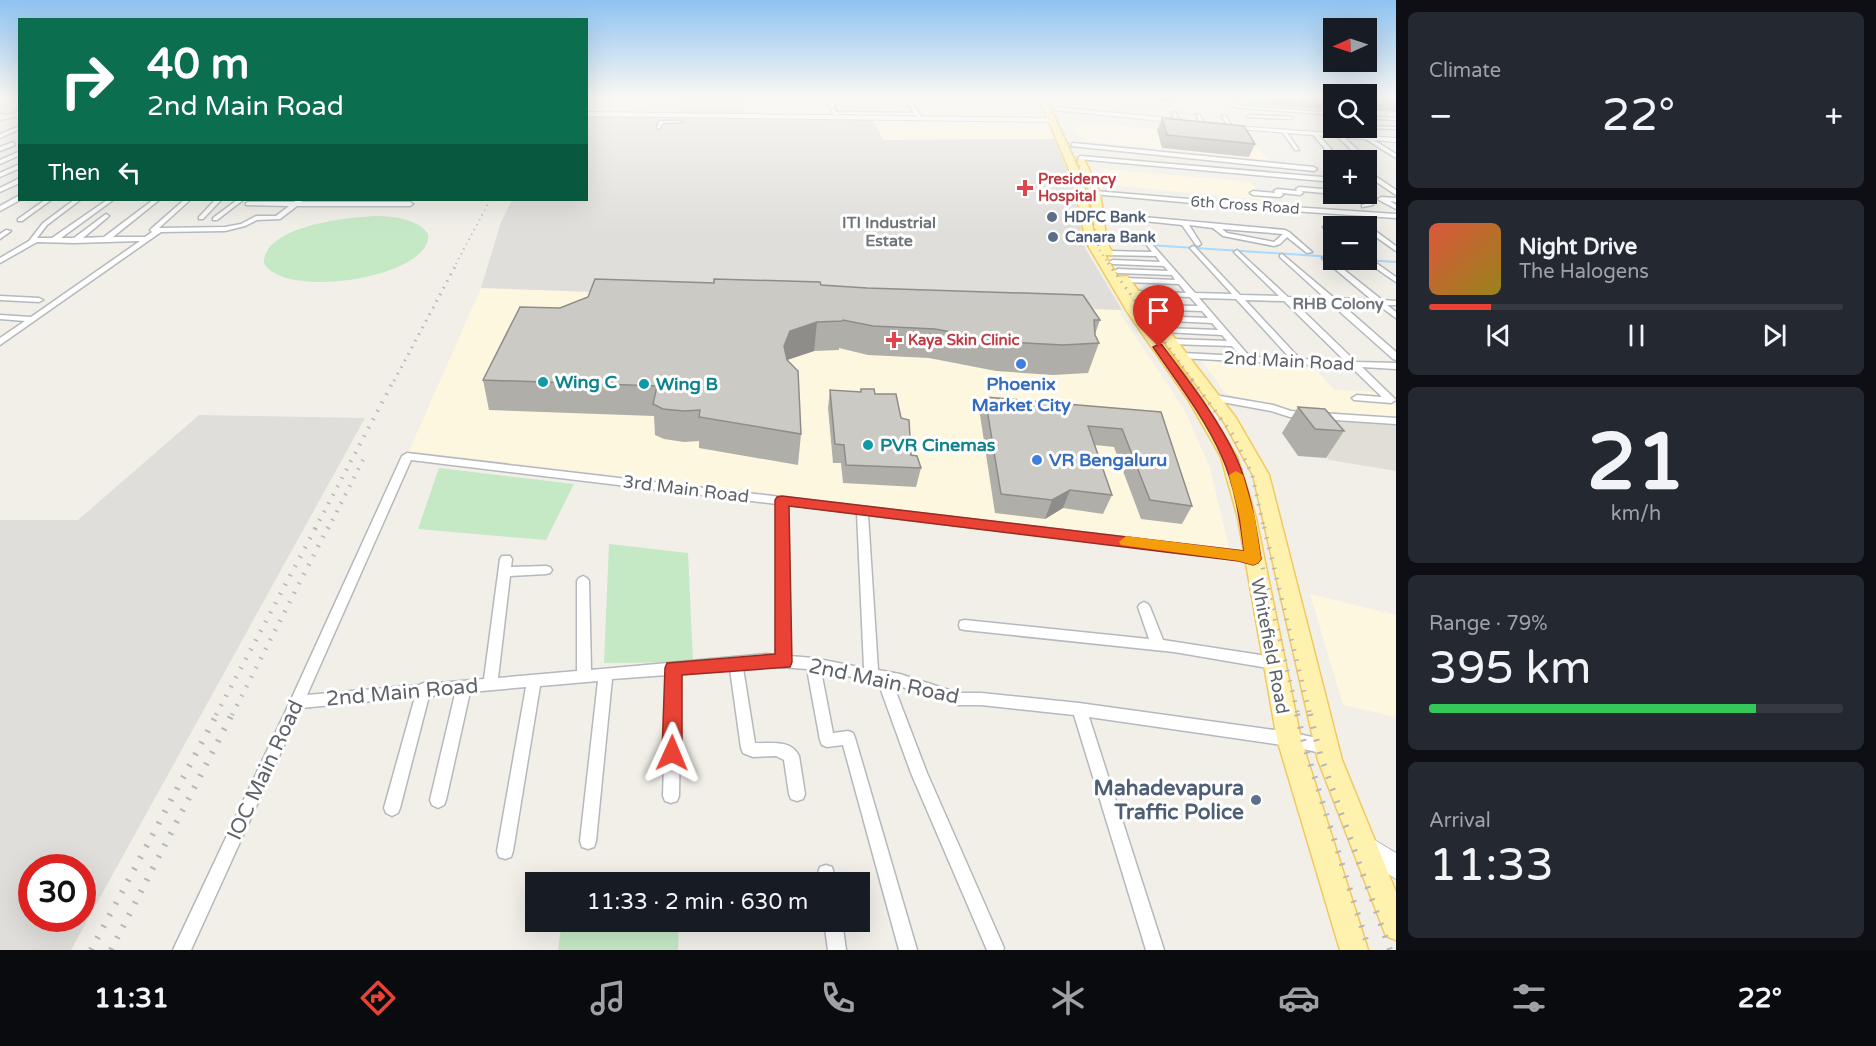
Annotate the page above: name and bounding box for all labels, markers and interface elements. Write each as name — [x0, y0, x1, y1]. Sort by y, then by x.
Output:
north arrow — [1323, 18, 1377, 72]
map controls — [1323, 18, 1377, 270]
text: 40 m — [147, 39, 249, 90]
icon: right — [48, 42, 126, 120]
text: Climate — [1429, 59, 1501, 83]
button: search — [1323, 84, 1377, 138]
text: 22° — [1602, 89, 1675, 143]
text: 2nd Main Road — [147, 90, 344, 123]
text: − — [1429, 97, 1453, 136]
text: + — [1824, 97, 1843, 136]
button: + — [1323, 150, 1377, 204]
icon: left — [113, 156, 146, 189]
text: Then — [48, 160, 101, 186]
place label: Presidency Hospital — [1038, 170, 1116, 206]
marker: Presidency Hospital — [1016, 179, 1034, 197]
street label: 6th Cross Road — [1190, 192, 1300, 218]
place label: HDFC Bank — [1064, 208, 1146, 226]
marker: HDFC Bank — [1045, 210, 1059, 224]
district label: ITI Industrial Estate — [842, 213, 936, 251]
button: − — [1323, 216, 1377, 270]
place label: Canara Bank — [1065, 228, 1156, 246]
marker: Canara Bank — [1046, 230, 1060, 244]
text: Night Drive — [1519, 234, 1637, 260]
text: The Halogens — [1519, 260, 1649, 284]
pin — [1133, 285, 1184, 347]
icon: arrive — [1142, 294, 1175, 327]
district label: RHB Colony — [1292, 294, 1384, 314]
icon: previous — [1482, 319, 1515, 352]
icon: pause — [1620, 319, 1653, 352]
icon: next — [1758, 319, 1791, 352]
marker: Kaya Skin Clinic — [885, 331, 903, 349]
place label: Kaya Skin Clinic — [908, 331, 1019, 350]
street label: 2nd Main Road — [1223, 347, 1355, 375]
marker: Phoenix Market City — [1014, 357, 1028, 371]
place label: Wing C — [555, 371, 617, 393]
place label: Wing B — [656, 373, 718, 395]
place label: Phoenix Market City — [971, 373, 1071, 416]
marker: Wing C — [536, 375, 550, 389]
marker: Wing B — [637, 377, 651, 391]
text: 21 — [1587, 416, 1685, 510]
place label: PVR Cinemas — [880, 434, 996, 456]
marker: PVR Cinemas — [861, 438, 875, 452]
place label: VR Bengaluru — [1049, 449, 1167, 471]
marker: VR Bengaluru — [1030, 453, 1044, 467]
street label: 3rd Main Road — [622, 470, 750, 508]
text: km/h — [1611, 502, 1661, 526]
street label: Whitefield Road — [1246, 576, 1294, 716]
text: Range · 79% — [1429, 612, 1548, 636]
text: 395 km — [1429, 642, 1591, 696]
street label: 2nd Main Road — [806, 653, 961, 710]
street label: 2nd Main Road — [325, 673, 479, 712]
street label: IOC Main Road — [222, 696, 309, 844]
position arrow — [640, 721, 704, 785]
place label: Mahadevapura Traffic Police — [1094, 776, 1244, 825]
marker: Mahadevapura Traffic Police — [1249, 793, 1263, 807]
text: Arrival — [1429, 809, 1491, 833]
text: 11:33 — [1429, 839, 1554, 893]
speed limit sign: 30 — [18, 854, 96, 932]
text: 11:33 · 2 min · 630 m — [587, 889, 808, 915]
icon: directions — [357, 977, 399, 1019]
icon: music — [587, 977, 629, 1019]
icon: phone — [817, 977, 859, 1019]
icon: climate — [1047, 977, 1089, 1019]
icon: car — [1278, 977, 1320, 1019]
icon: filters — [1508, 977, 1550, 1019]
text: 11:31 — [94, 982, 169, 1015]
text: 22° — [1738, 982, 1782, 1015]

